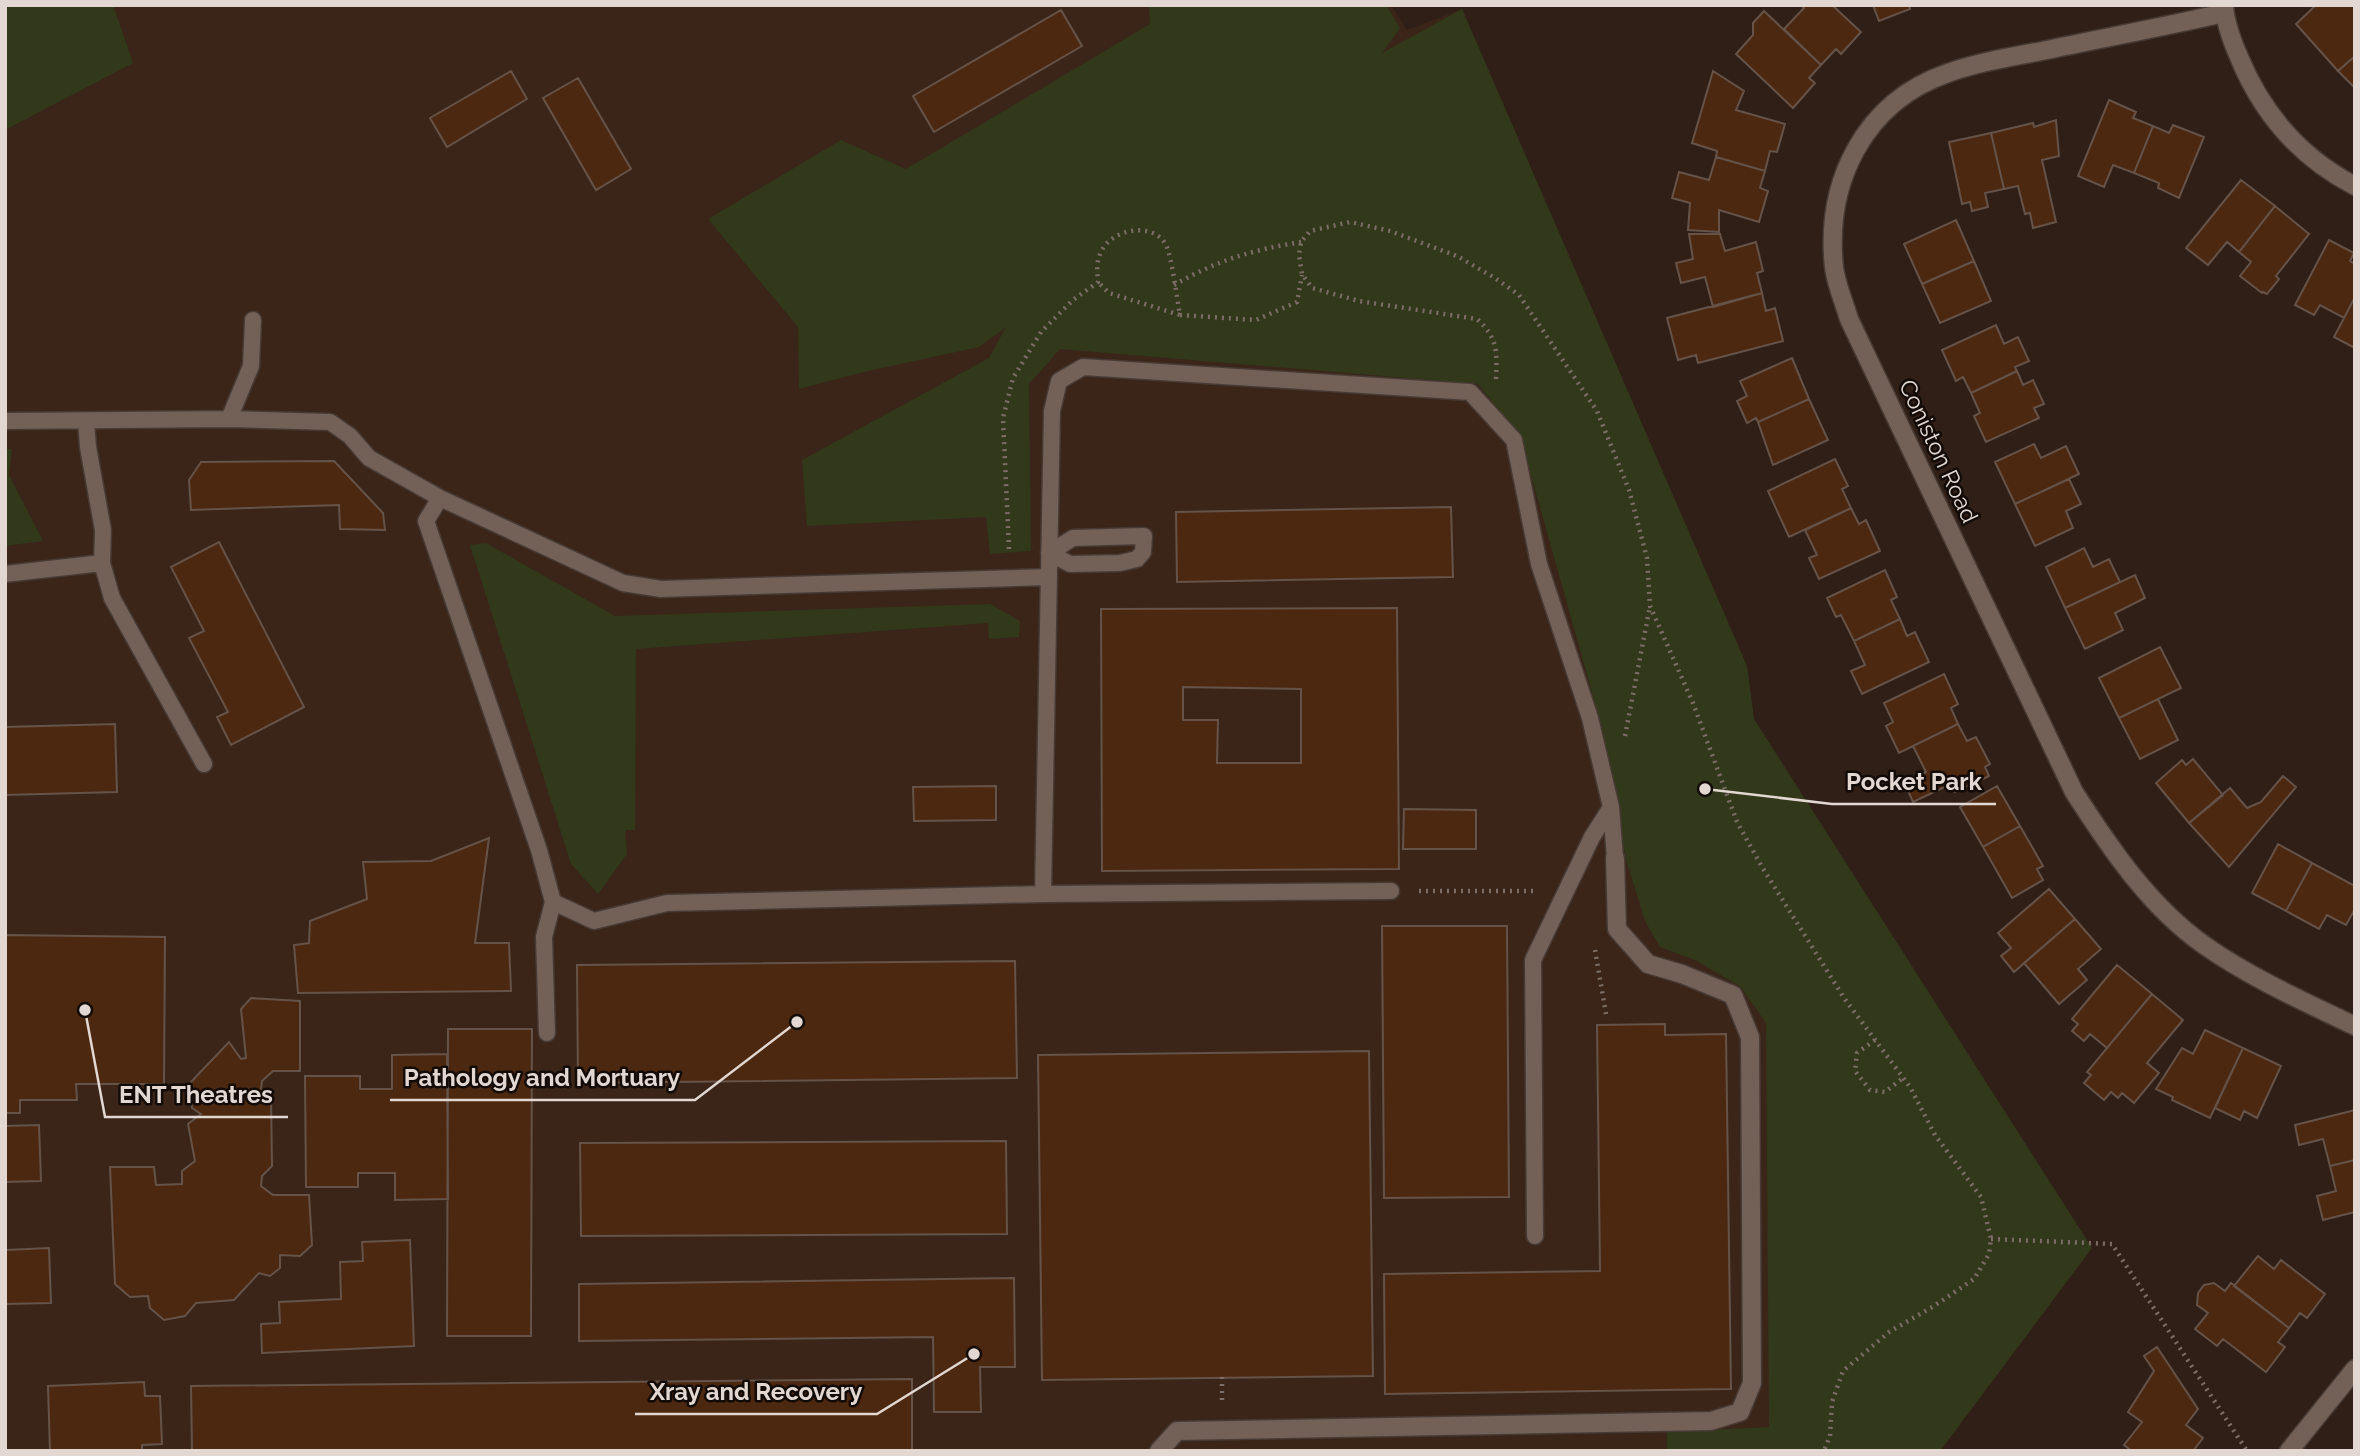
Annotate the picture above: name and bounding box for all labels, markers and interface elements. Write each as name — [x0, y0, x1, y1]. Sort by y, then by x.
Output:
street label: Coniston Road — [1894, 375, 1984, 527]
callout: Pocket Park — [1832, 759, 1996, 804]
text: Pocket Park — [1846, 767, 1983, 796]
callout: Pathology and Mortuary — [390, 1055, 695, 1100]
text: Pathology and Mortuary — [404, 1063, 680, 1092]
callout: ENT Theatres — [105, 1072, 288, 1117]
text: ENT Theatres — [119, 1080, 273, 1109]
callout: Xray and Recovery — [635, 1369, 877, 1414]
text: Xray and Recovery — [649, 1377, 862, 1406]

